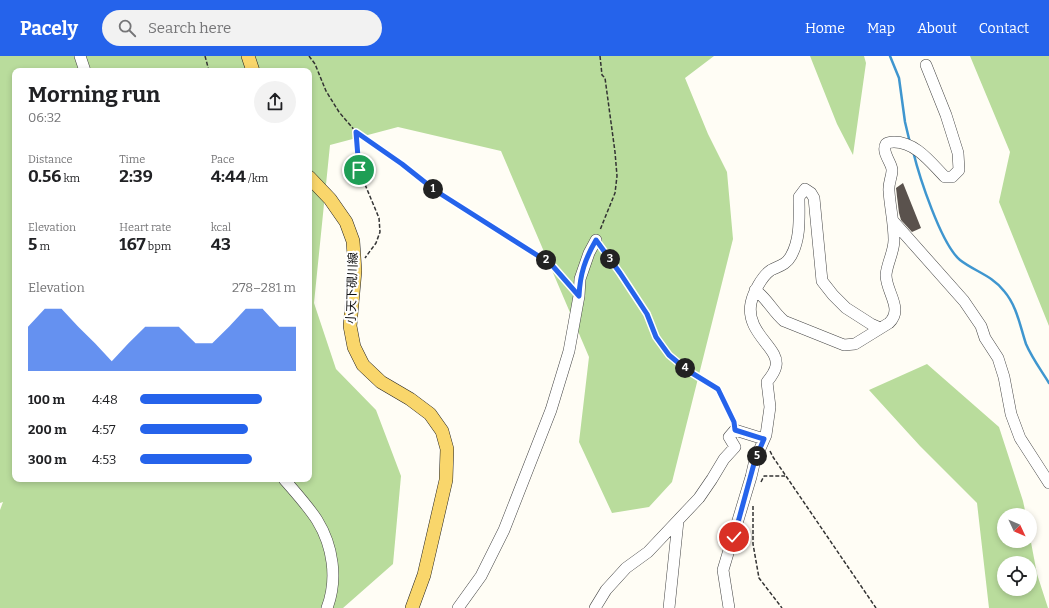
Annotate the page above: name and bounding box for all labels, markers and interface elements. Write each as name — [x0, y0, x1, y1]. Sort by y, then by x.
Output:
search box — [102, 10, 382, 46]
text: Pacely — [20, 17, 78, 40]
icon: search — [116, 17, 138, 39]
text: Search here — [148, 19, 231, 37]
text: Home — [805, 20, 845, 37]
text: Map — [867, 20, 895, 37]
text: About — [917, 20, 957, 37]
text: Contact — [979, 20, 1029, 37]
text: Morning run — [28, 81, 160, 108]
button: share — [254, 81, 296, 123]
text: 06:32 — [28, 110, 61, 125]
text: Distance — [28, 153, 73, 166]
text: Time — [119, 153, 145, 166]
text: Pace — [211, 153, 234, 166]
pin — [342, 153, 376, 187]
icon: arrive — [348, 159, 370, 181]
text: 0.56 — [28, 166, 61, 187]
text: 2:39 — [119, 166, 153, 187]
text: 4:44 — [211, 166, 246, 187]
text: km — [61, 172, 80, 185]
text: /km — [246, 172, 268, 185]
pin: 1 — [423, 179, 443, 199]
text: 1 — [431, 182, 435, 195]
text: Elevation — [28, 221, 76, 234]
text: Heart rate — [119, 221, 171, 234]
text: kcal — [211, 221, 231, 234]
text: 5 — [28, 234, 37, 255]
text: 167 — [119, 234, 146, 255]
text: 43 — [211, 234, 231, 255]
text: m — [37, 240, 50, 253]
text: bpm — [146, 240, 171, 253]
pin: 3 — [600, 249, 620, 269]
pin: 2 — [536, 250, 556, 270]
street label: 小天下硯川線 — [344, 252, 360, 324]
text: 3 — [607, 252, 613, 265]
text: 2 — [543, 253, 549, 266]
text: Elevation — [28, 280, 85, 295]
text: 278–281 m — [232, 280, 296, 295]
pin: 4 — [675, 358, 695, 378]
text: 4 — [682, 361, 688, 374]
text: 100 m — [28, 392, 65, 407]
text: 4:48 — [92, 392, 118, 407]
text: 200 m — [28, 422, 67, 437]
text: 4:57 — [92, 422, 116, 437]
pin: 5 — [747, 446, 767, 466]
text: 5 — [754, 449, 760, 462]
text: 300 m — [28, 452, 67, 467]
text: 4:53 — [92, 452, 116, 467]
north arrow — [997, 508, 1037, 548]
map controls — [997, 508, 1037, 596]
pin — [717, 520, 751, 554]
icon: check — [723, 526, 745, 548]
button: locate — [997, 556, 1037, 596]

